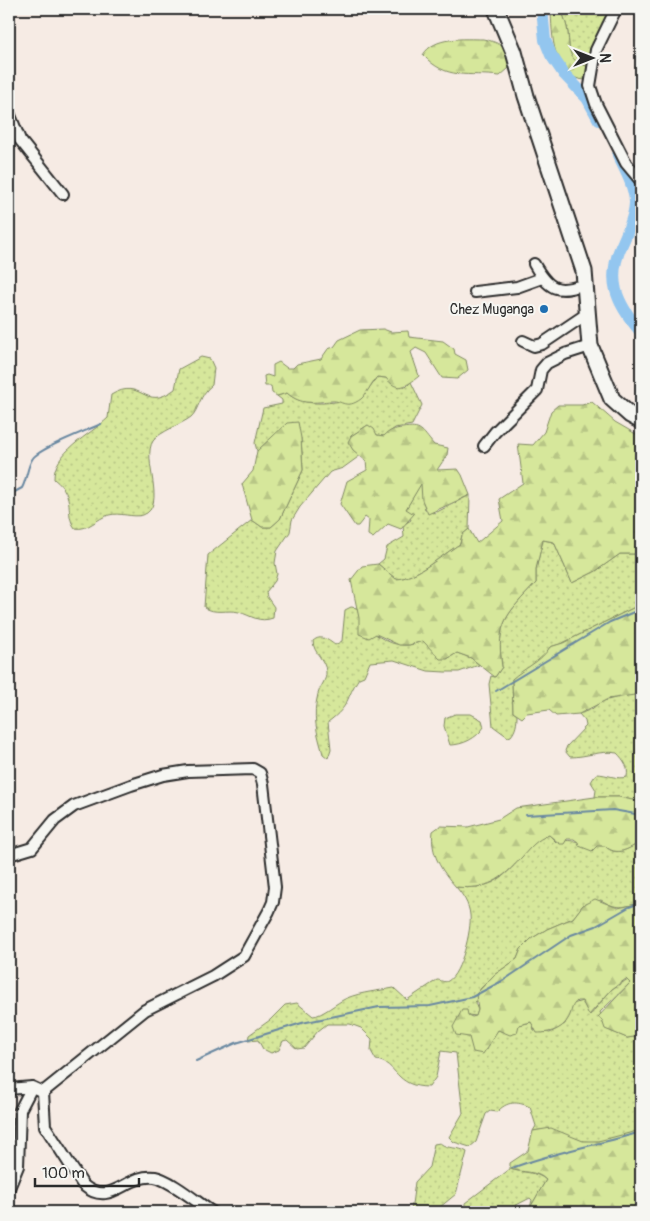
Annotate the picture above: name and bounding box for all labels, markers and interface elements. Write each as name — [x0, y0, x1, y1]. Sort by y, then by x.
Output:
north arrow — [568, 32, 618, 82]
text: N — [596, 53, 613, 63]
place label: Chez Muganga — [450, 301, 534, 318]
marker: Chez Muganga — [538, 303, 550, 315]
scale bar — [35, 1156, 139, 1188]
text: 100 m — [42, 1164, 85, 1183]

